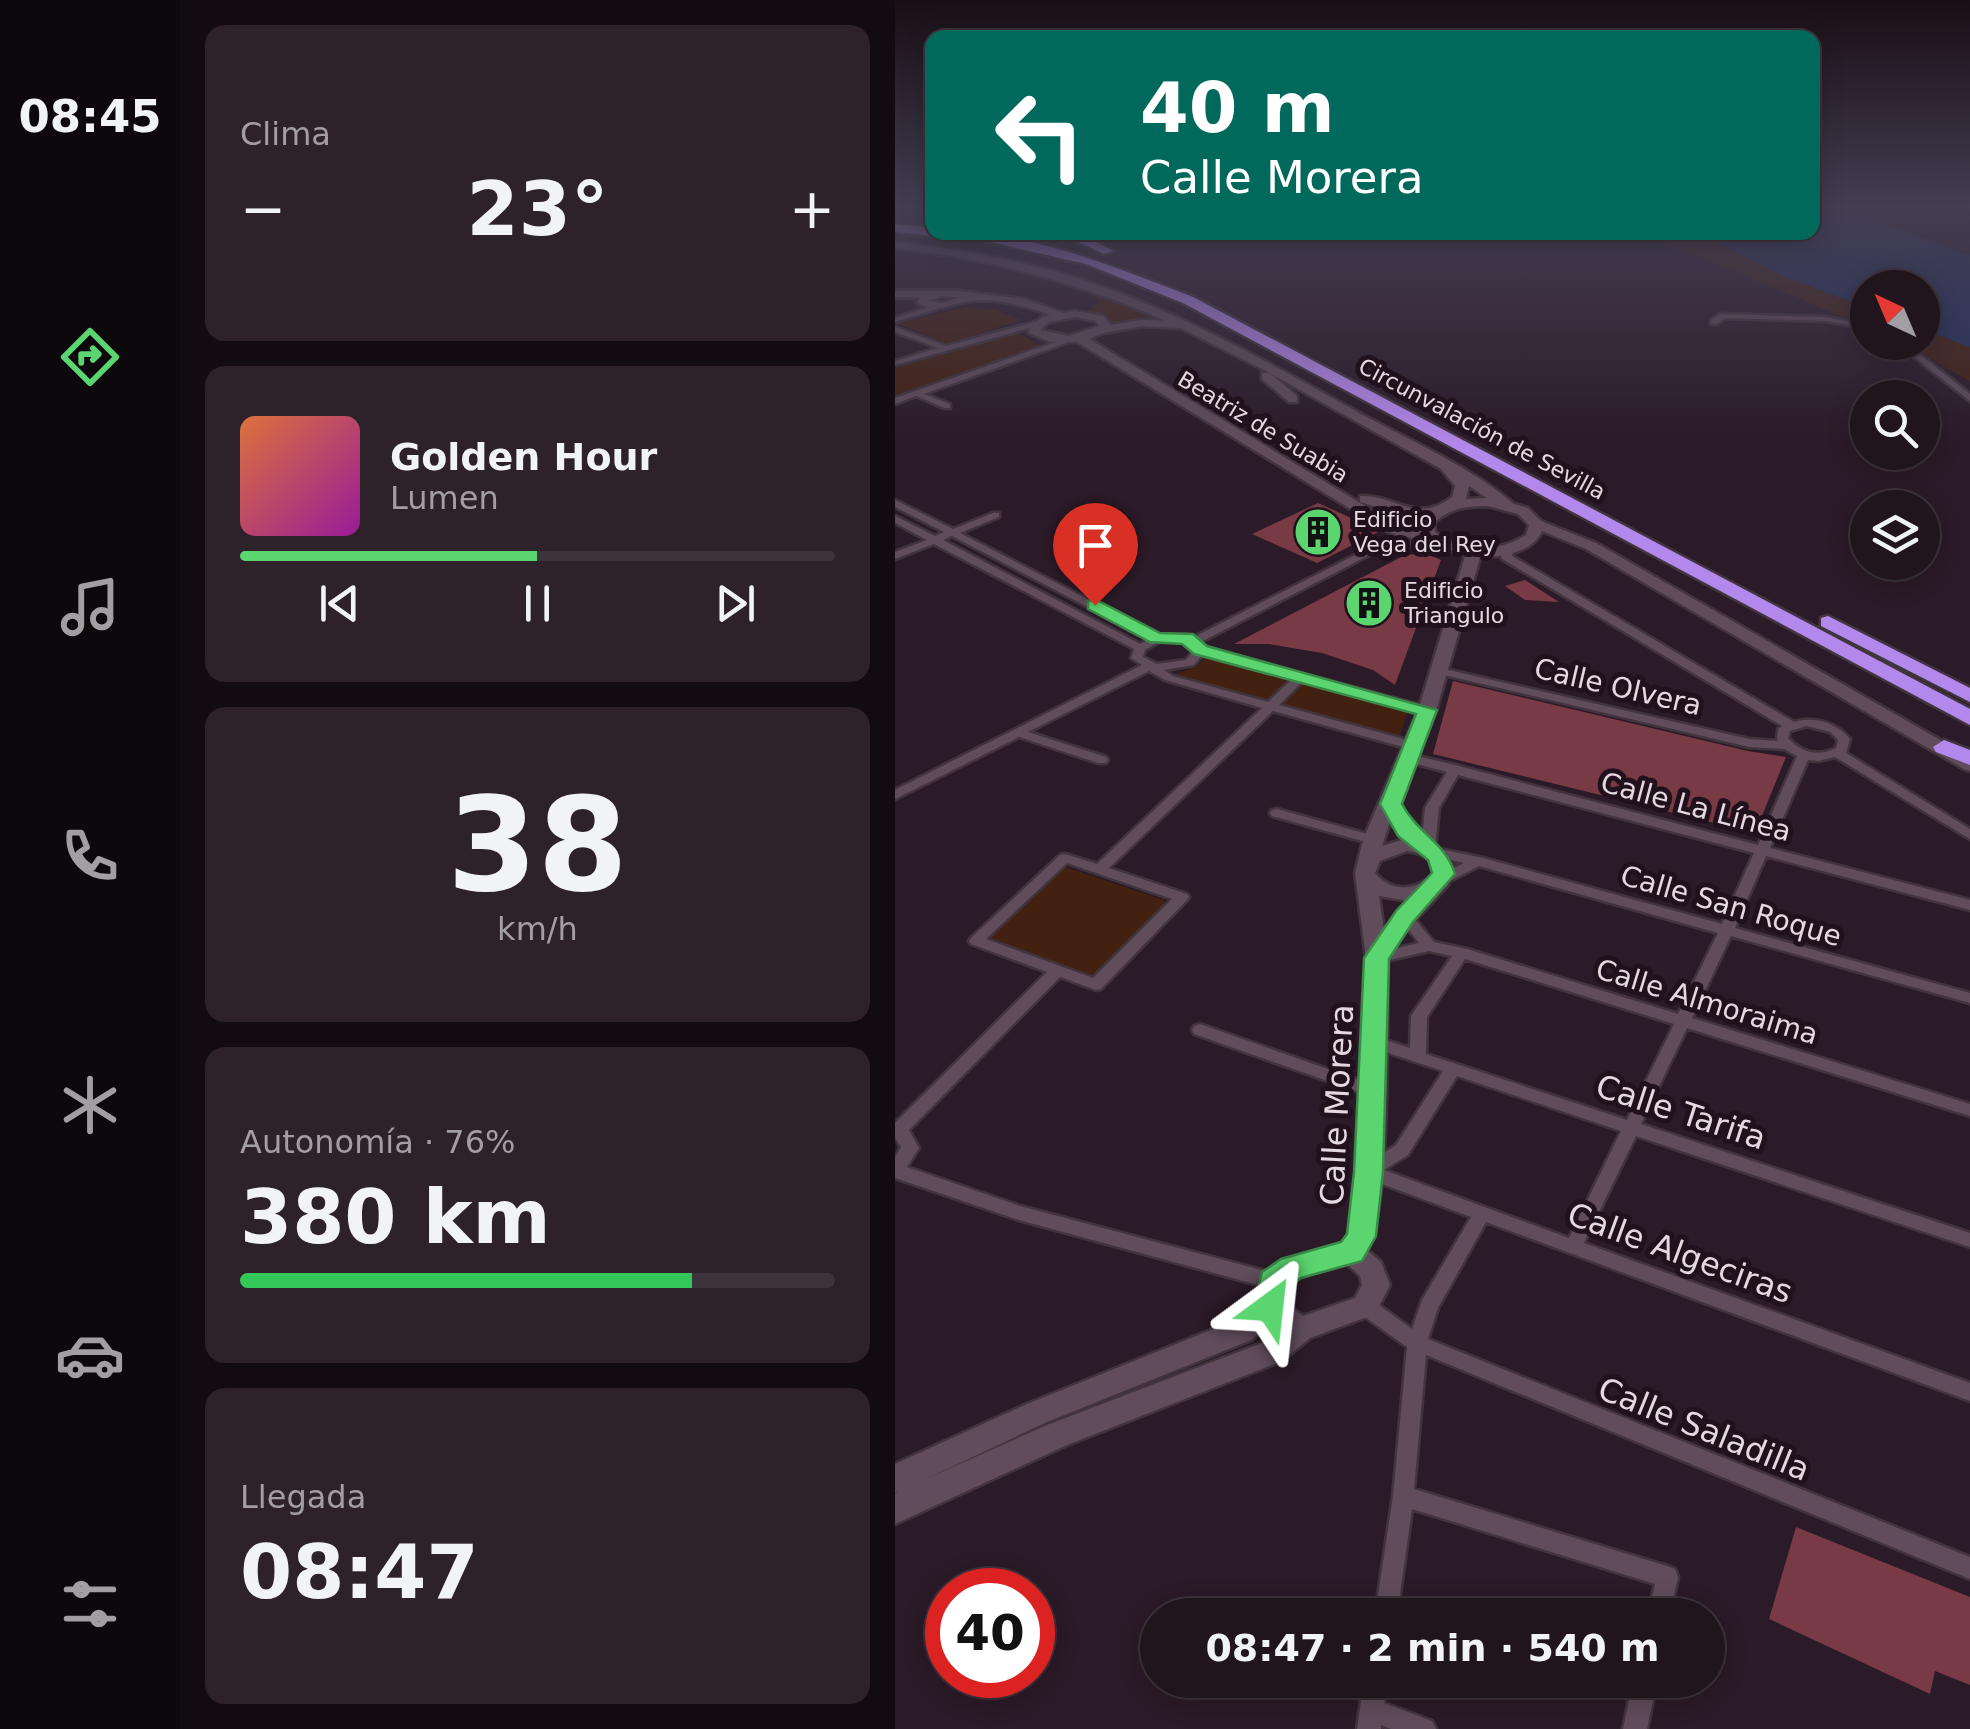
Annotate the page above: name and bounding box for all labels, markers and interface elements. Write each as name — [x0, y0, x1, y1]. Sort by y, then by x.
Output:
text: 40 m — [1140, 67, 1335, 149]
icon: left — [975, 70, 1105, 200]
text: 08:45 — [18, 90, 162, 143]
text: Clima — [240, 115, 331, 153]
text: Calle Morera — [1140, 151, 1424, 204]
text: 23° — [467, 165, 608, 253]
text: − — [240, 177, 286, 241]
text: + — [789, 177, 835, 241]
north arrow — [1850, 270, 1940, 360]
map controls — [1850, 270, 1940, 580]
icon: directions — [55, 322, 125, 392]
street label: Circunvalación de Sevilla — [1354, 353, 1610, 505]
street label: Beatriz de Suabia — [1173, 366, 1353, 488]
button: search — [1850, 380, 1940, 470]
text: Golden Hour — [390, 435, 657, 479]
text: Lumen — [390, 479, 499, 517]
button: layers — [1850, 490, 1940, 580]
pin — [1053, 503, 1138, 606]
building icon: Edificio Vega del Rey — [1292, 506, 1344, 558]
place label: Edificio Vega del Rey — [1353, 507, 1496, 557]
icon: arrive — [1068, 518, 1123, 573]
icon: music — [55, 572, 125, 642]
icon: previous — [312, 576, 367, 631]
icon: pause — [510, 576, 565, 631]
icon: next — [708, 576, 763, 631]
building icon: Edificio Triangulo — [1343, 577, 1395, 629]
place label: Edificio Triangulo — [1403, 578, 1504, 628]
street label: Calle Olvera — [1531, 652, 1705, 722]
street label: Calle La Línea — [1597, 766, 1795, 848]
text: 38 — [447, 769, 628, 921]
icon: phone — [55, 821, 125, 891]
street label: Calle San Roque — [1617, 859, 1845, 953]
text: km/h — [497, 910, 578, 948]
street label: Calle Almoraima — [1592, 953, 1822, 1051]
street label: Calle Morera — [1313, 1003, 1361, 1207]
street label: Calle Tarifa — [1591, 1067, 1771, 1157]
icon: climate — [55, 1070, 125, 1140]
text: Autonomía · 76% — [240, 1123, 515, 1161]
text: 380 km — [240, 1173, 551, 1261]
street label: Calle Algeciras — [1562, 1195, 1798, 1311]
position arrow — [1218, 1255, 1322, 1359]
icon: car — [55, 1320, 125, 1390]
street label: Calle Saladilla — [1593, 1369, 1815, 1489]
text: Llegada — [240, 1478, 366, 1516]
text: 08:47 — [240, 1528, 479, 1616]
speed limit sign: 40 — [925, 1568, 1055, 1698]
icon: filters — [55, 1569, 125, 1639]
text: 08:47 · 2 min · 540 m — [1205, 1626, 1660, 1670]

